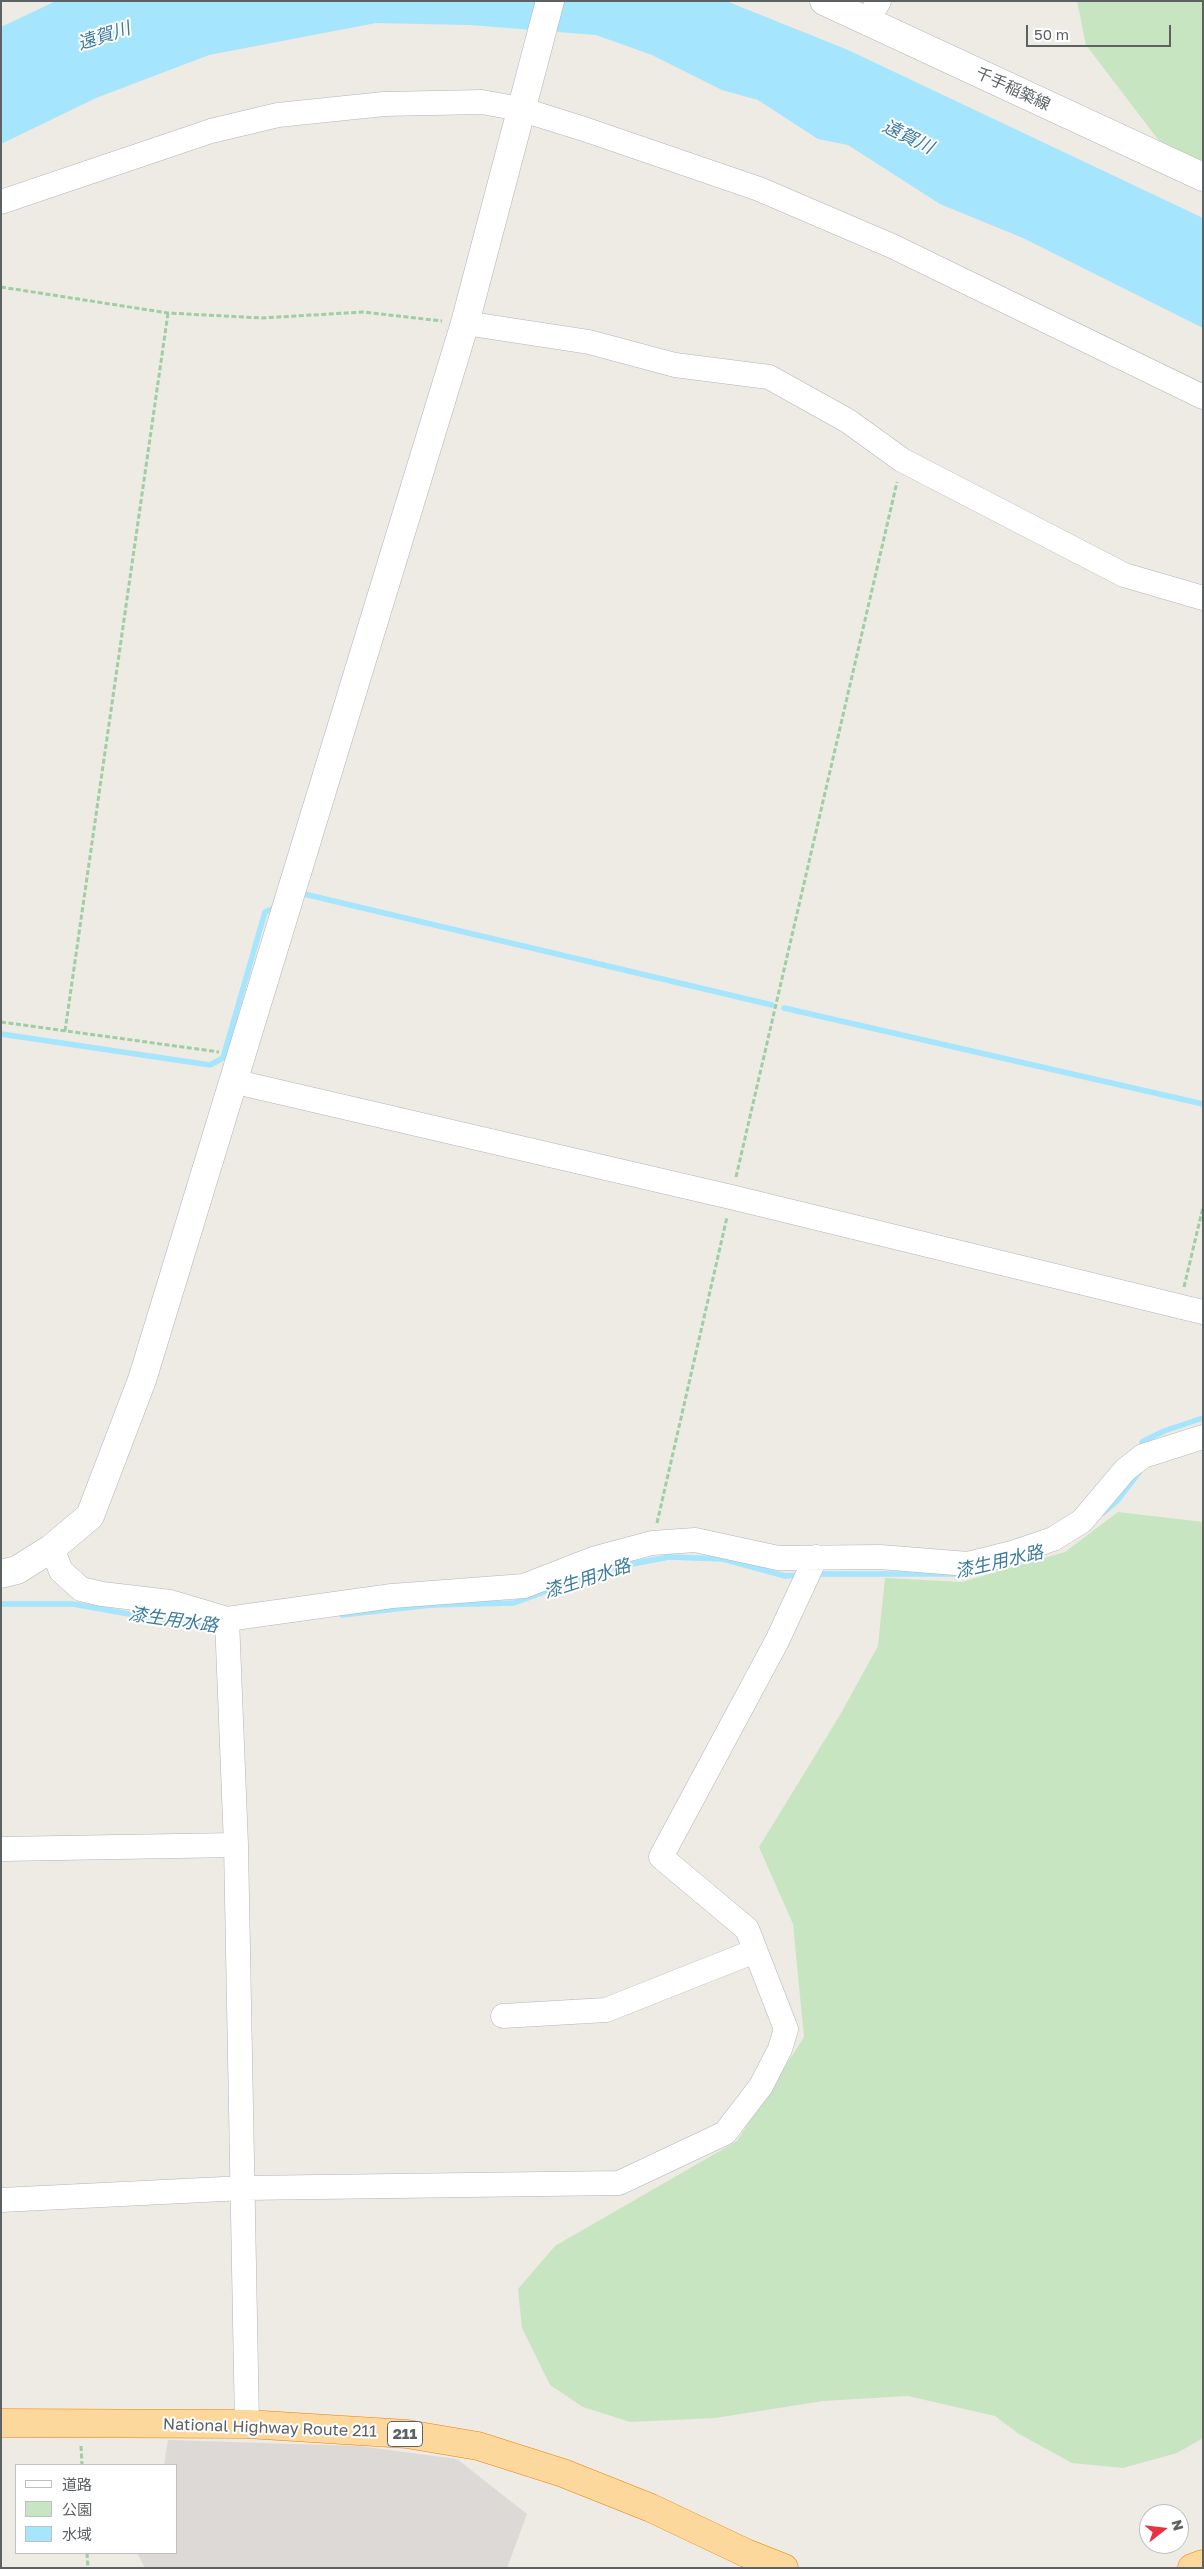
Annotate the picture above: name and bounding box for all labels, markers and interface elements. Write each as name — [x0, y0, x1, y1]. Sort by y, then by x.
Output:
scale bar — [1029, 15, 1174, 47]
water label: 遠賀川 — [75, 17, 133, 55]
text: 50 m — [1034, 25, 1069, 43]
street label: 千手稲築線 — [973, 63, 1053, 115]
water label: 遠賀川 — [879, 115, 937, 159]
water label: 漆生用水路 — [953, 1541, 1045, 1583]
water label: 漆生用水路 — [541, 1555, 633, 1603]
water label: 漆生用水路 — [127, 1603, 219, 1637]
street label: National Highway Route 211 — [163, 2415, 377, 2441]
road number: 211 — [388, 2422, 422, 2446]
legend — [15, 2464, 178, 2554]
text: 道路 — [62, 2475, 92, 2493]
text: 公園 — [62, 2500, 92, 2518]
north arrow — [1139, 2504, 1189, 2554]
text: N — [1168, 2518, 1188, 2532]
text: 水域 — [62, 2525, 92, 2543]

